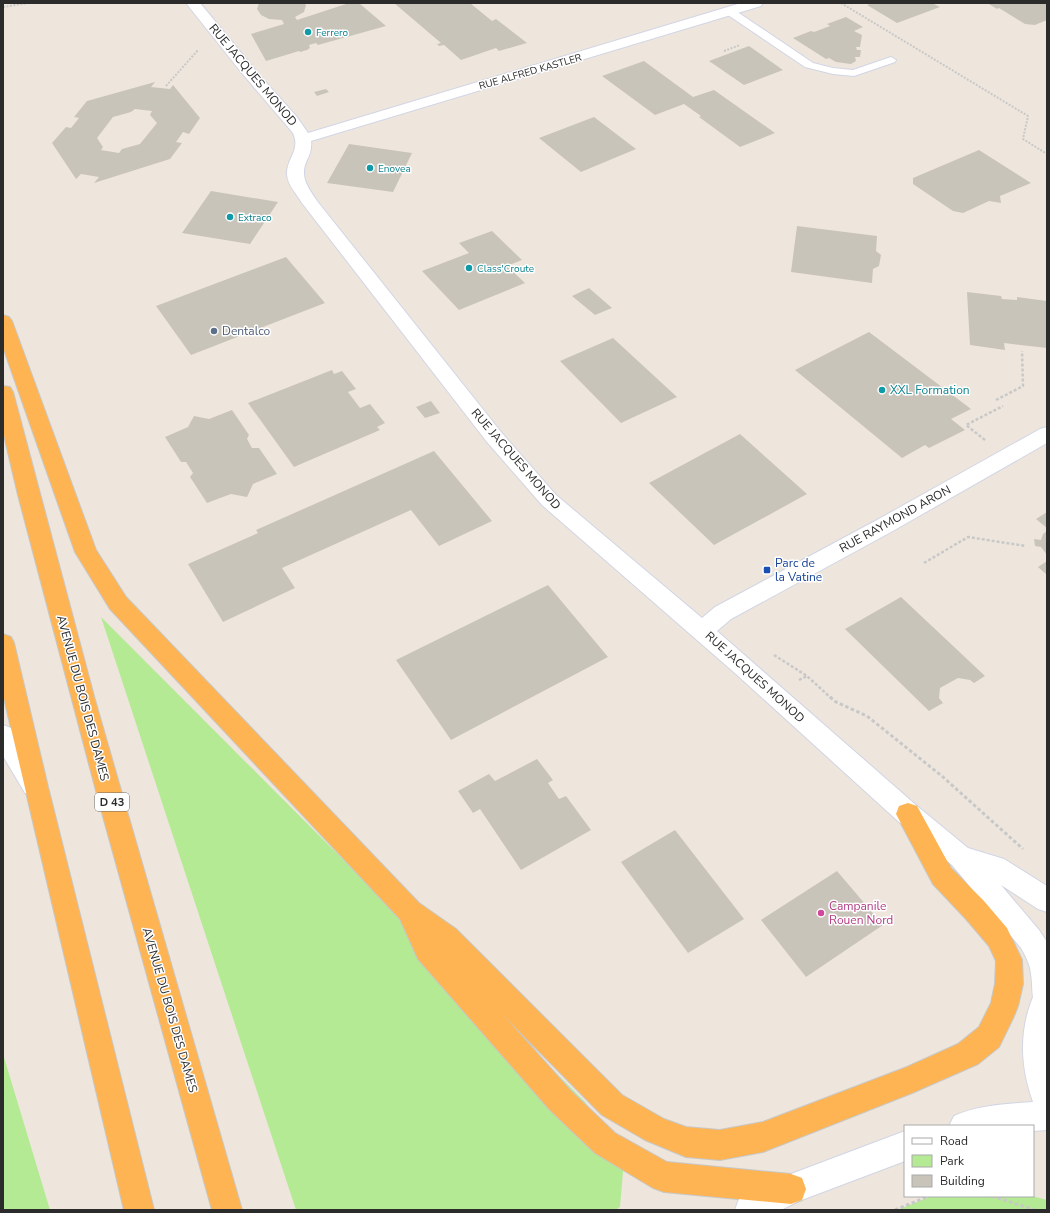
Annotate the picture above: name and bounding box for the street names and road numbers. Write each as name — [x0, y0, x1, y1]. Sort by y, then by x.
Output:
street label: RUE JACQUES MONOD — [205, 20, 301, 130]
street label: RUE ALFRED KASTLER — [477, 51, 584, 93]
street label: RUE JACQUES MONOD — [468, 405, 564, 513]
street label: RUE RAYMOND ARON — [836, 482, 954, 556]
street label: AVENUE DU BOIS DES DAMES — [53, 613, 113, 783]
street label: RUE JACQUES MONOD — [702, 628, 808, 726]
road number: D 43 — [95, 793, 129, 811]
street label: AVENUE DU BOIS DES DAMES — [139, 926, 201, 1094]

